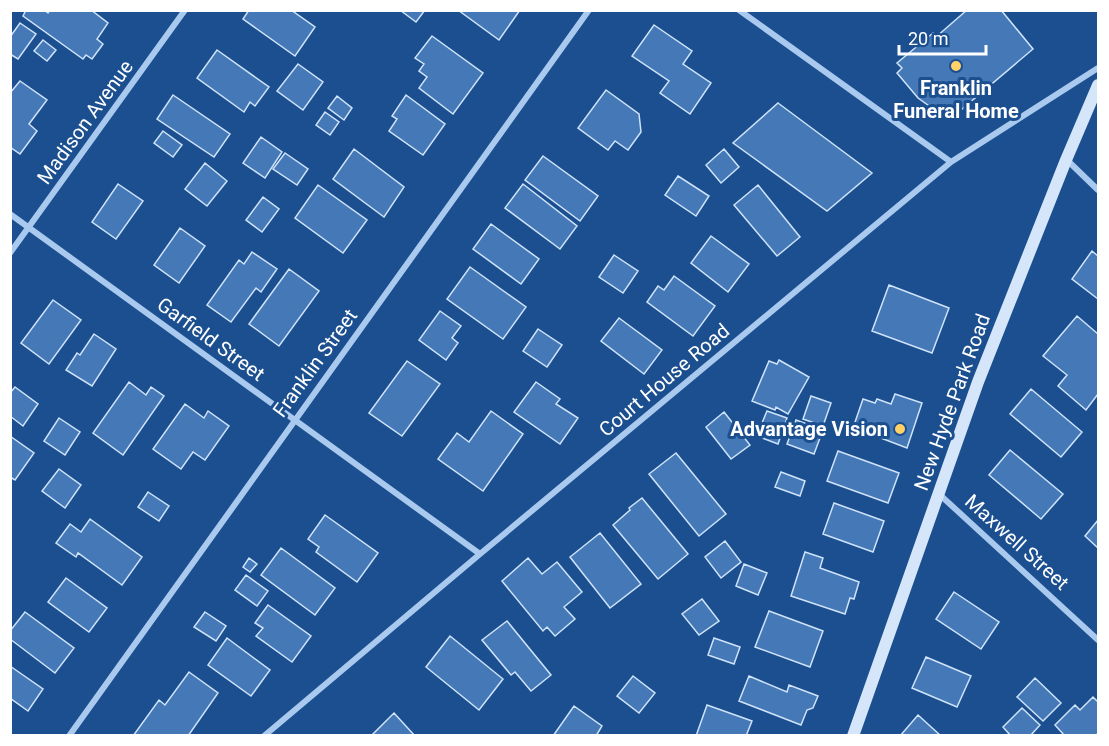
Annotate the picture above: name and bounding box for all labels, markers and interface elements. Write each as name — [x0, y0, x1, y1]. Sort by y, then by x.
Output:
scale bar — [899, 18, 986, 56]
text: 20 m — [908, 28, 948, 49]
street label: Madison Avenue — [32, 55, 138, 189]
marker: Franklin Funeral Home — [949, 59, 963, 73]
place label: Franklin Funeral Home — [893, 76, 1019, 123]
street label: Garfield Street — [153, 292, 269, 386]
street label: Franklin Street — [268, 304, 362, 422]
street label: New Hyde Park Road — [909, 310, 995, 494]
street label: Court House Road — [594, 319, 734, 441]
place label: Advantage Vision — [730, 417, 888, 441]
marker: Advantage Vision — [893, 422, 907, 436]
street label: Maxwell Street — [960, 489, 1074, 595]

